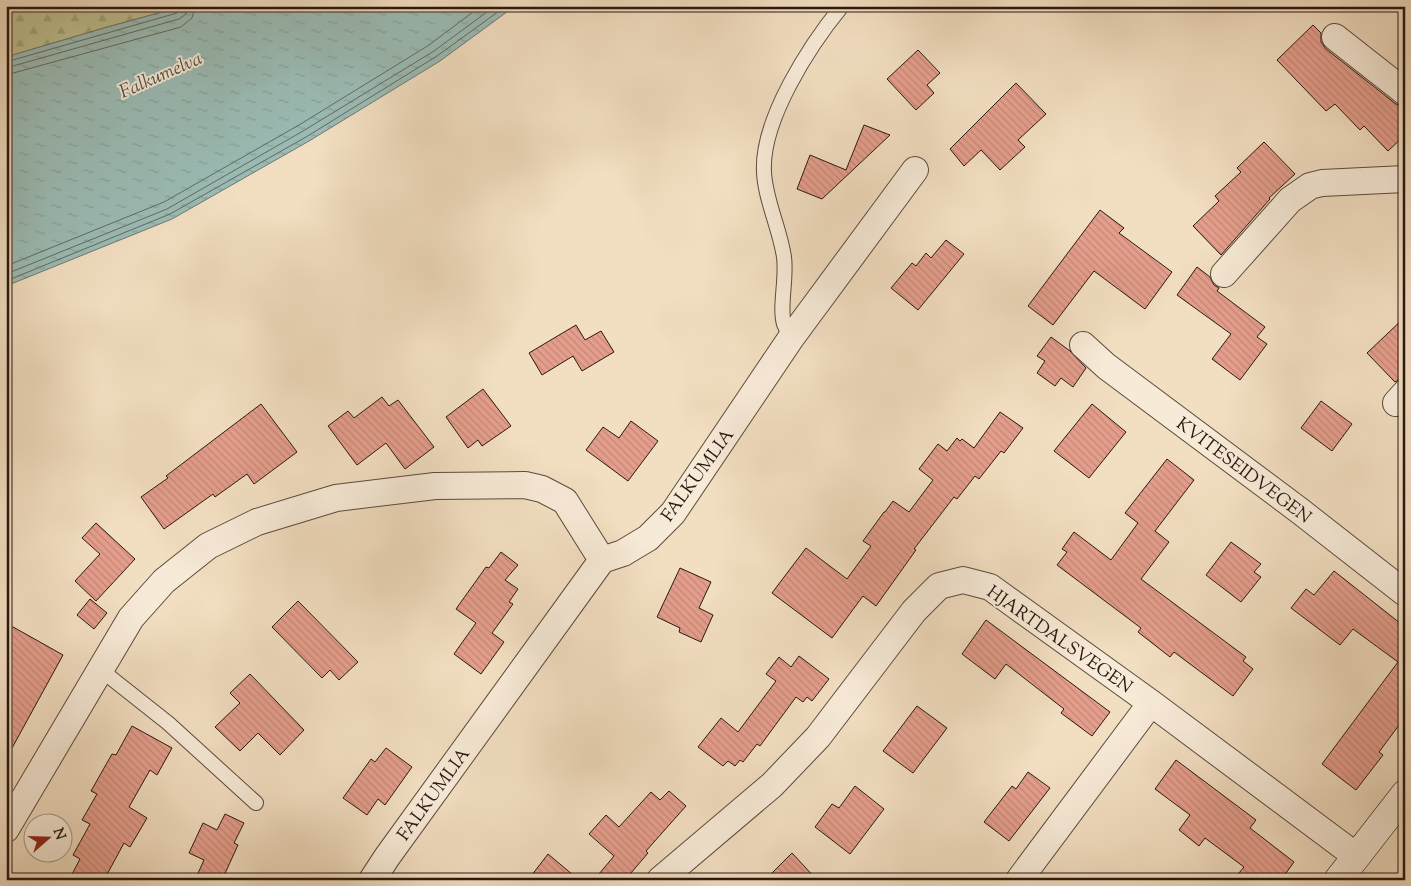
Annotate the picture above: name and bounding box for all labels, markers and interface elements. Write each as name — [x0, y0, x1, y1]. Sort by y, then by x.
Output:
water label: Falkumelva — [115, 46, 207, 107]
street label: KVITESEIDVEGEN — [1170, 412, 1316, 531]
street label: FALKUMLIA — [656, 424, 742, 528]
street label: HJARTDALSVEGEN — [981, 580, 1137, 701]
street label: FALKUMLIA — [392, 743, 478, 847]
north arrow — [22, 814, 72, 864]
text: N — [47, 826, 70, 843]

